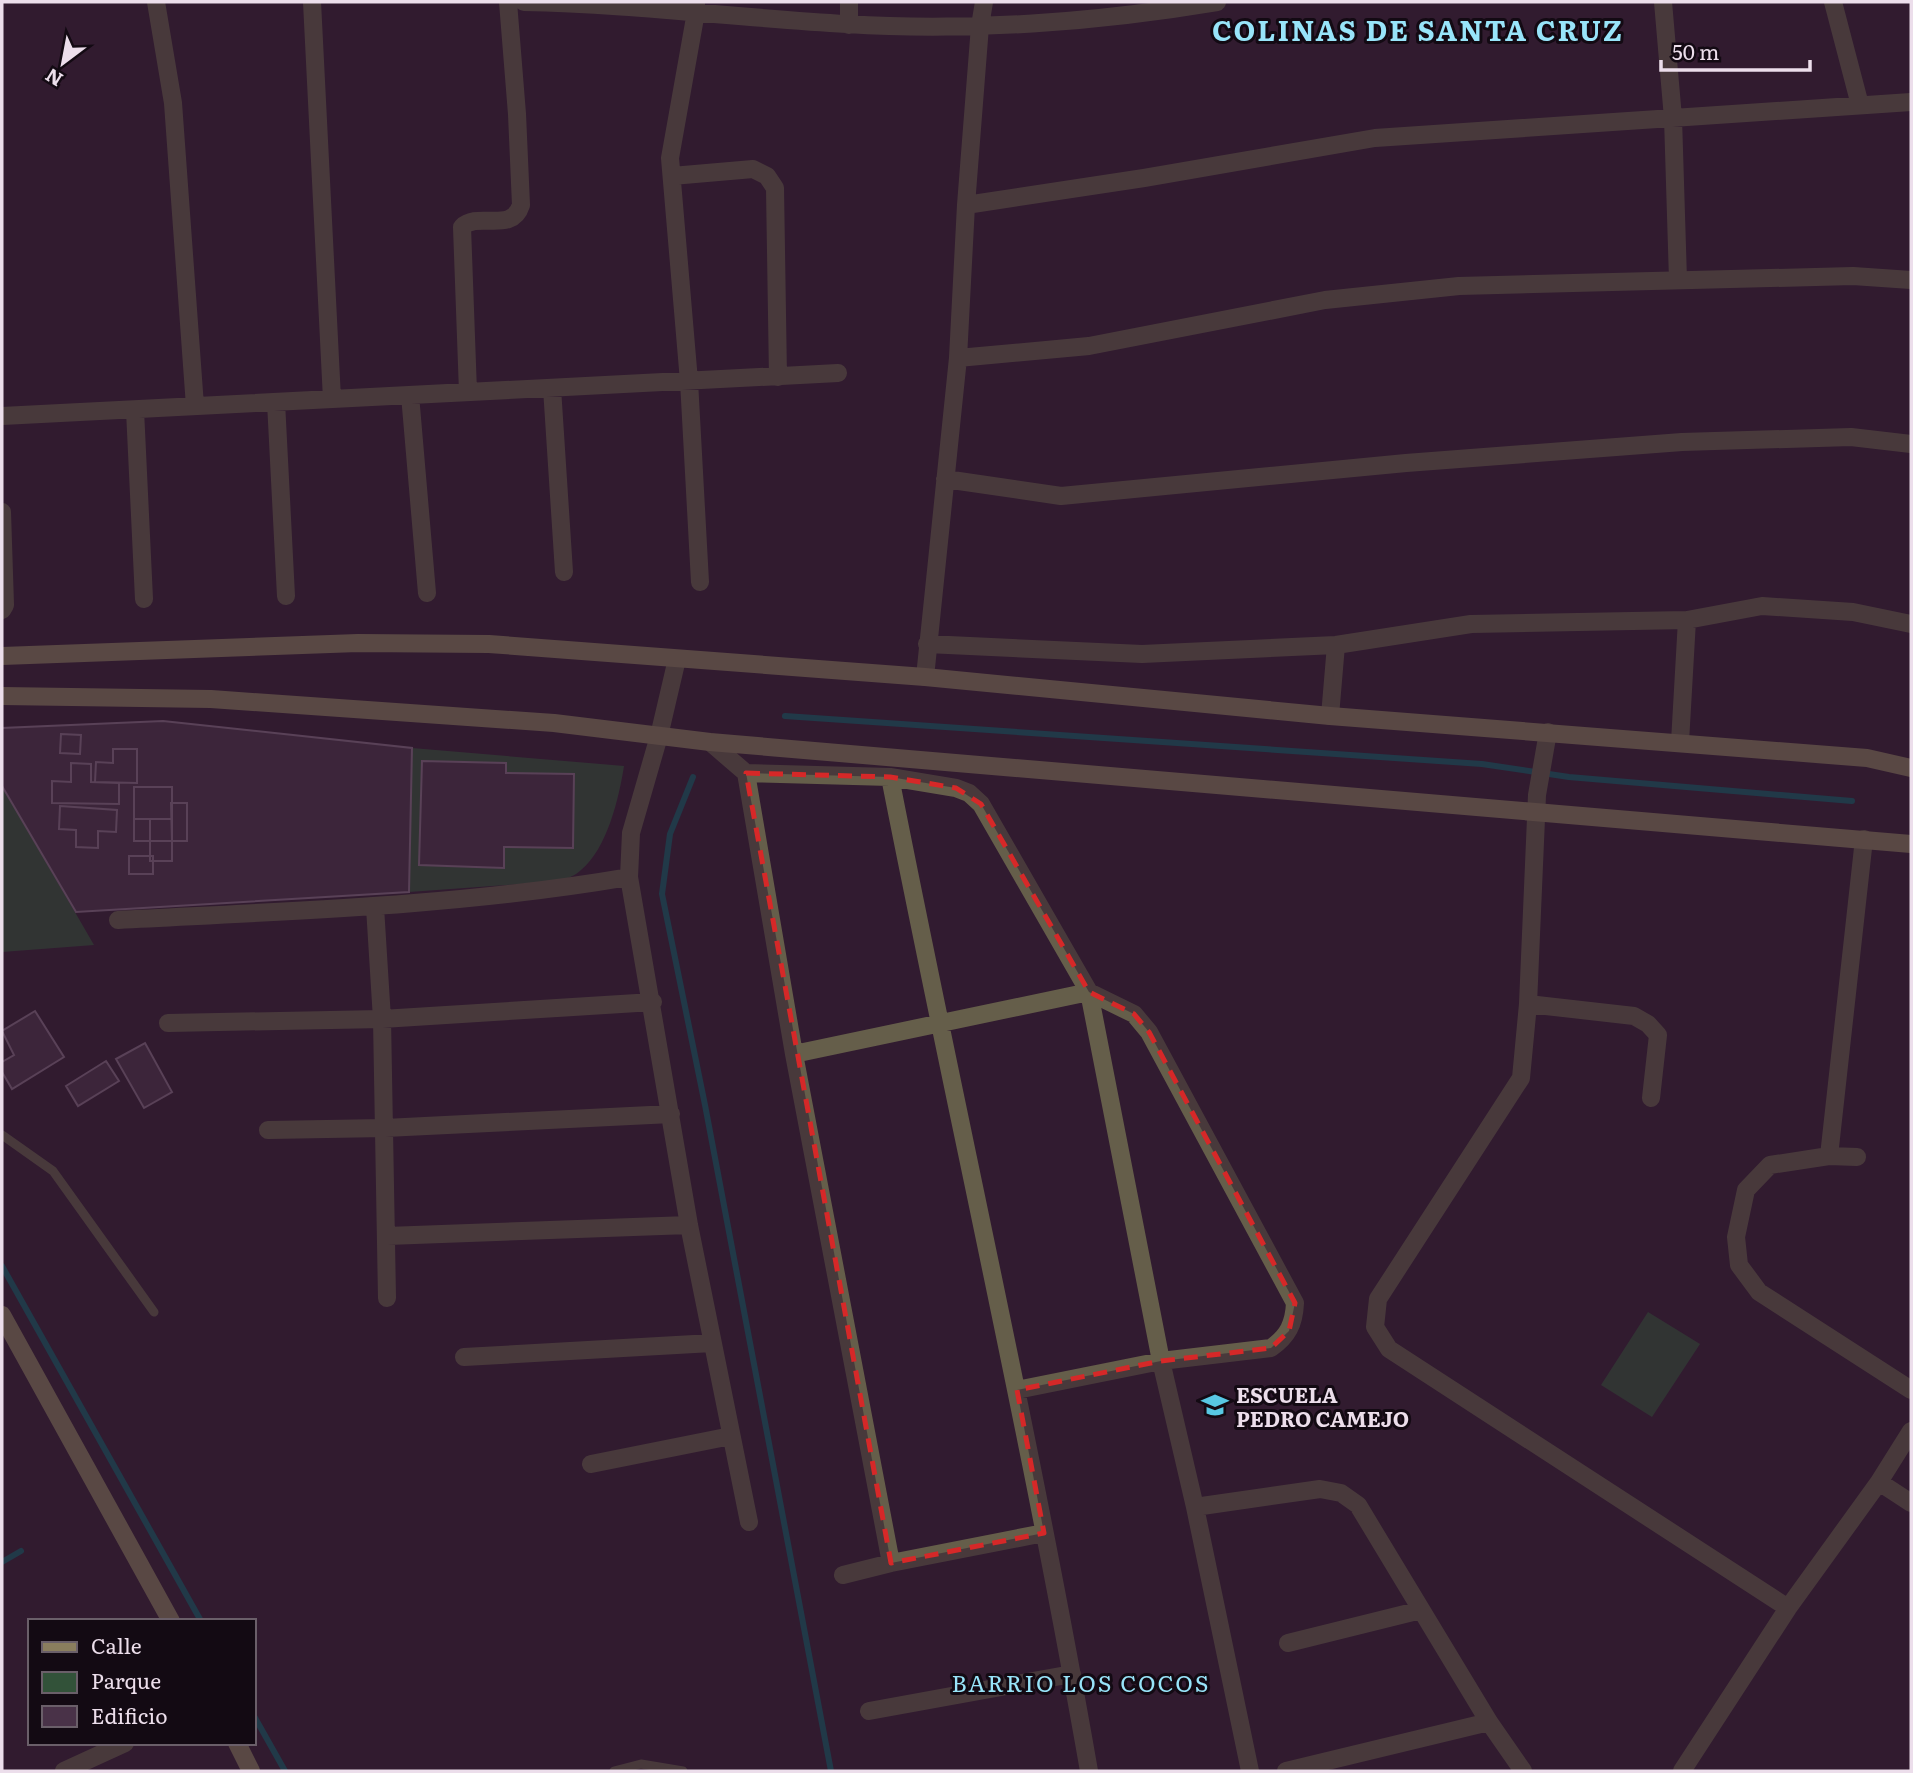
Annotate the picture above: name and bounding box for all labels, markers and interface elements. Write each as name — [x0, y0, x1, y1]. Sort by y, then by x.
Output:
district label: COLINAS DE SANTA CRUZ — [1212, 8, 1624, 50]
north arrow — [28, 28, 98, 98]
scale bar — [1661, 28, 1810, 72]
text: 50 m — [1672, 35, 1719, 66]
text: N — [39, 62, 68, 94]
place label: ESCUELA PEDRO CAMEJO — [1236, 1378, 1409, 1433]
school or university icon: ESCUELA PEDRO CAMEJO — [1200, 1390, 1230, 1420]
legend — [28, 1619, 256, 1745]
text: Calle — [91, 1629, 142, 1660]
text: Parque — [91, 1664, 161, 1695]
district label: BARRIO LOS COCOS — [951, 1665, 1211, 1699]
text: Edificio — [91, 1699, 167, 1730]

